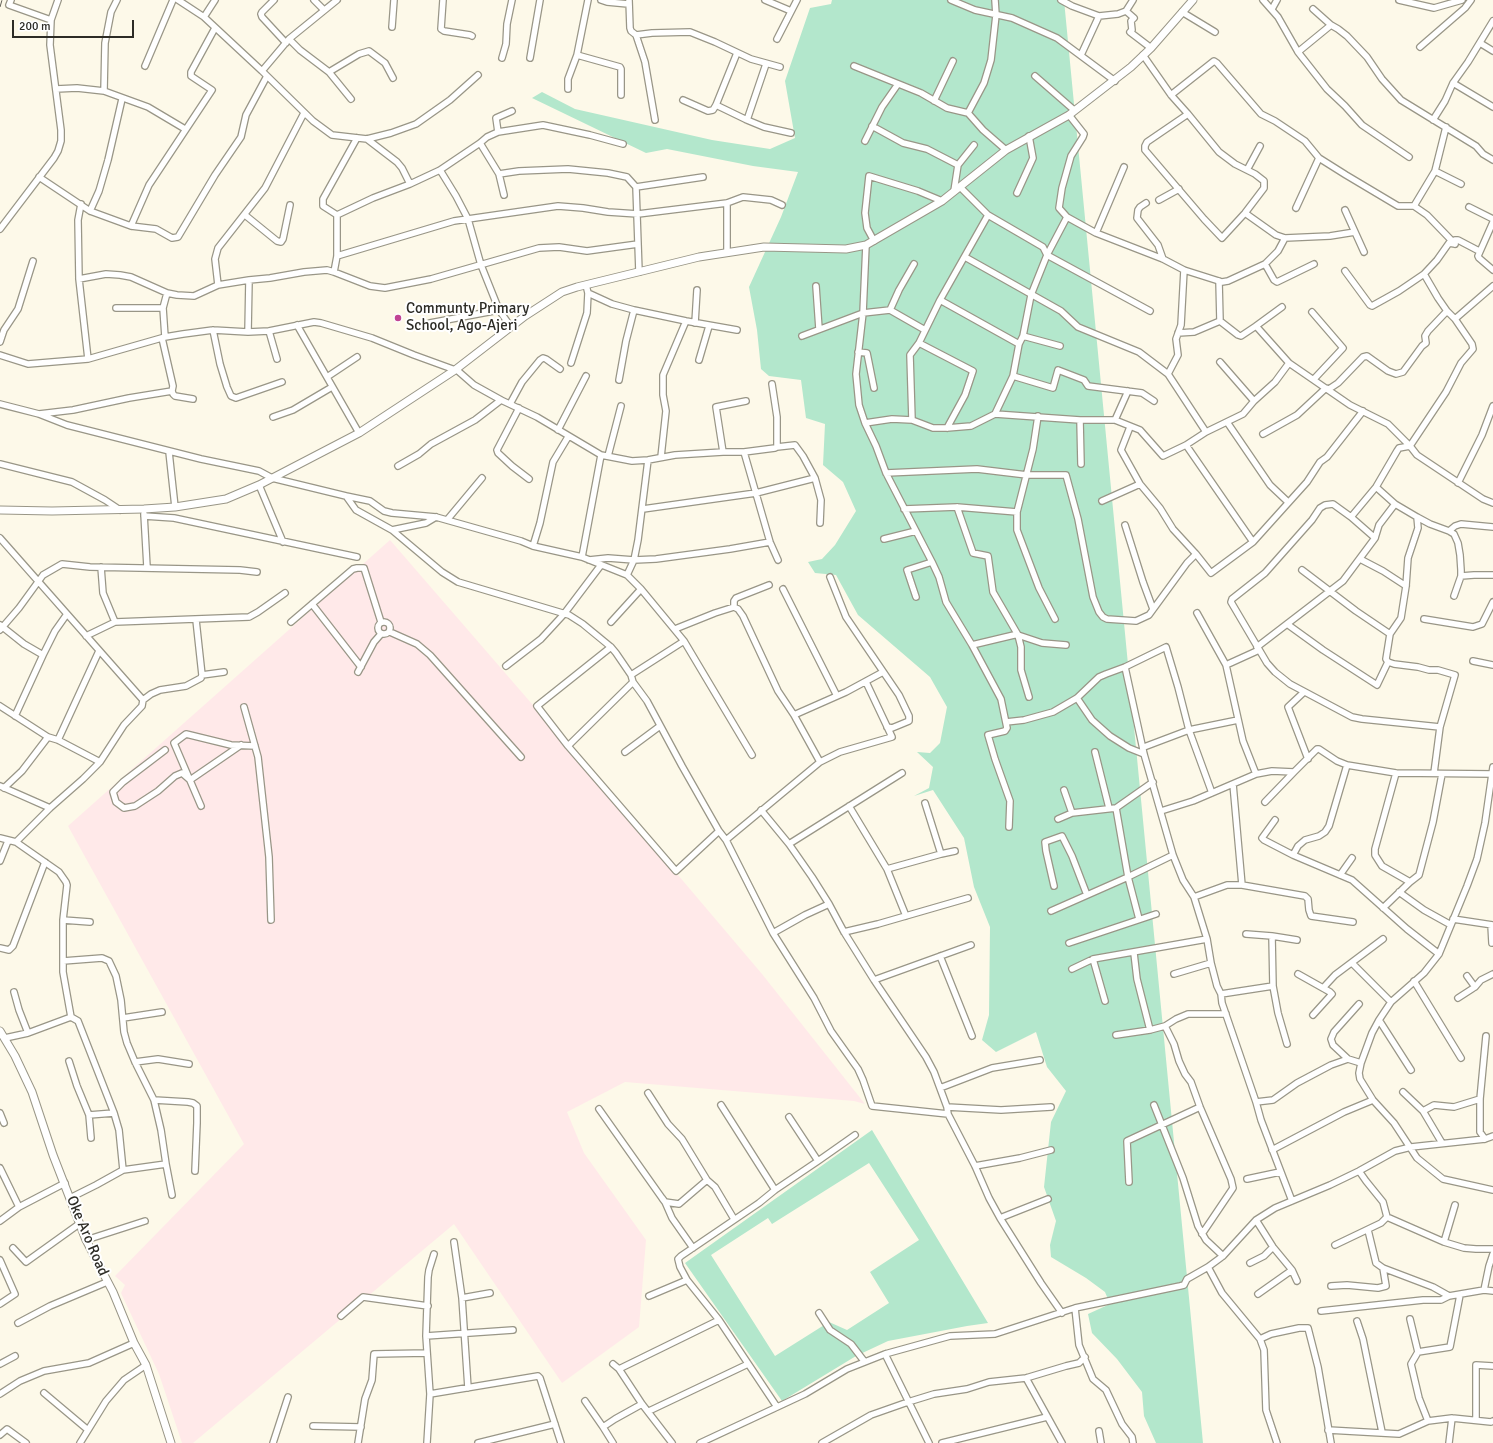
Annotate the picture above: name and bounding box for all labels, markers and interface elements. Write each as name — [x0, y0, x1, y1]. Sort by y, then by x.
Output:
scale bar — [14, 12, 136, 38]
text: 200 m — [19, 19, 51, 34]
place label: Communty Primary School, Ago-Ajeri — [406, 300, 529, 335]
marker: Communty Primary School, Ago-Ajeri — [393, 313, 403, 323]
street label: Oke Aro Road — [62, 1193, 112, 1279]

